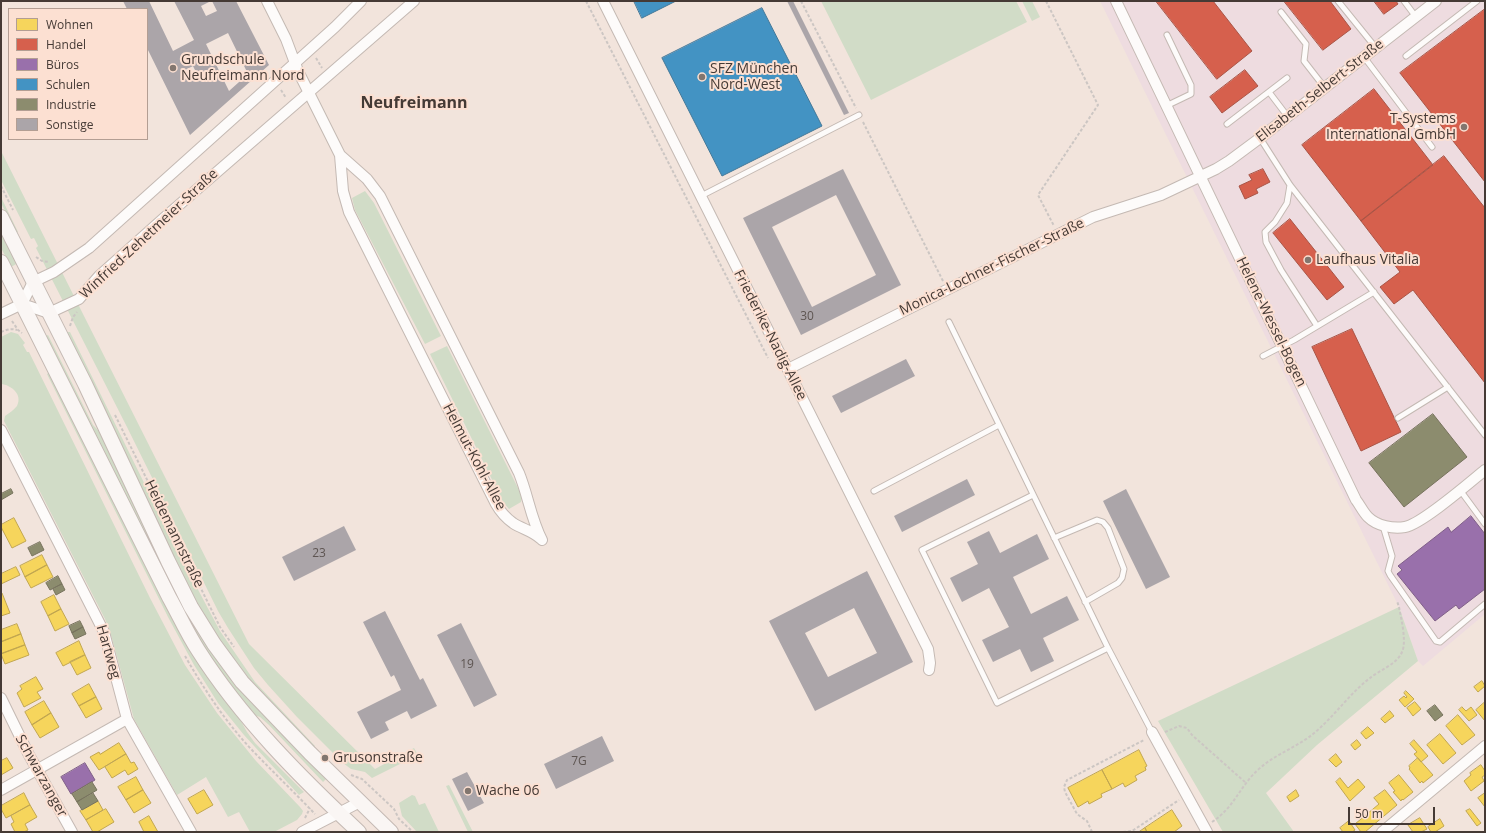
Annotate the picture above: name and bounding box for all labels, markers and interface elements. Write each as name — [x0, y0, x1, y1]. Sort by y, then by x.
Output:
legend — [8, 8, 148, 140]
text: Wohnen — [46, 16, 93, 33]
text: Handel — [46, 36, 86, 53]
street label: Elisabeth-Selbert-Straße — [1253, 36, 1387, 146]
place label: Grundschule Neufreimann Nord — [181, 52, 305, 84]
text: Büros — [46, 56, 79, 73]
place label: SFZ München Nord-West — [710, 61, 798, 94]
marker: Grundschule Neufreimann Nord — [168, 63, 178, 73]
marker: SFZ München Nord-West — [697, 72, 707, 82]
text: Schulen — [46, 76, 90, 93]
district label: Neufreimann — [360, 93, 468, 113]
text: Industrie — [46, 96, 96, 113]
place label: T-Systems International GmbH — [1326, 111, 1456, 144]
text: Sonstige — [46, 116, 93, 133]
marker: T-Systems International GmbH — [1459, 122, 1469, 132]
street label: Winfried-Zehetmeier-Straße — [77, 166, 221, 302]
street label: Monica-Lochner-Fischer-Straße — [897, 215, 1087, 319]
place label: Laufhaus Vitalia — [1316, 252, 1419, 268]
street label: Helene-Wessel-Bogen — [1232, 254, 1310, 390]
marker: Laufhaus Vitalia — [1303, 255, 1313, 265]
street label: Friederike-Nadig-Allee — [730, 267, 810, 403]
house number: 30 — [800, 310, 814, 324]
street label: Helmut-Kohl-Allee — [439, 401, 509, 513]
street label: Heidemannstraße — [141, 477, 207, 591]
house number: 23 — [312, 547, 326, 561]
street label: Hartweg — [92, 623, 124, 681]
house number: 19 — [460, 658, 474, 672]
street label: Schwarzanger — [11, 732, 71, 820]
place label: Grusonstraße — [333, 750, 423, 766]
marker: Grusonstraße — [320, 753, 330, 763]
house number: 7G — [571, 755, 587, 769]
place label: Wache 06 — [476, 783, 540, 799]
marker: Wache 06 — [463, 786, 473, 796]
scale bar — [1350, 799, 1437, 825]
text: 50 m — [1355, 805, 1383, 822]

